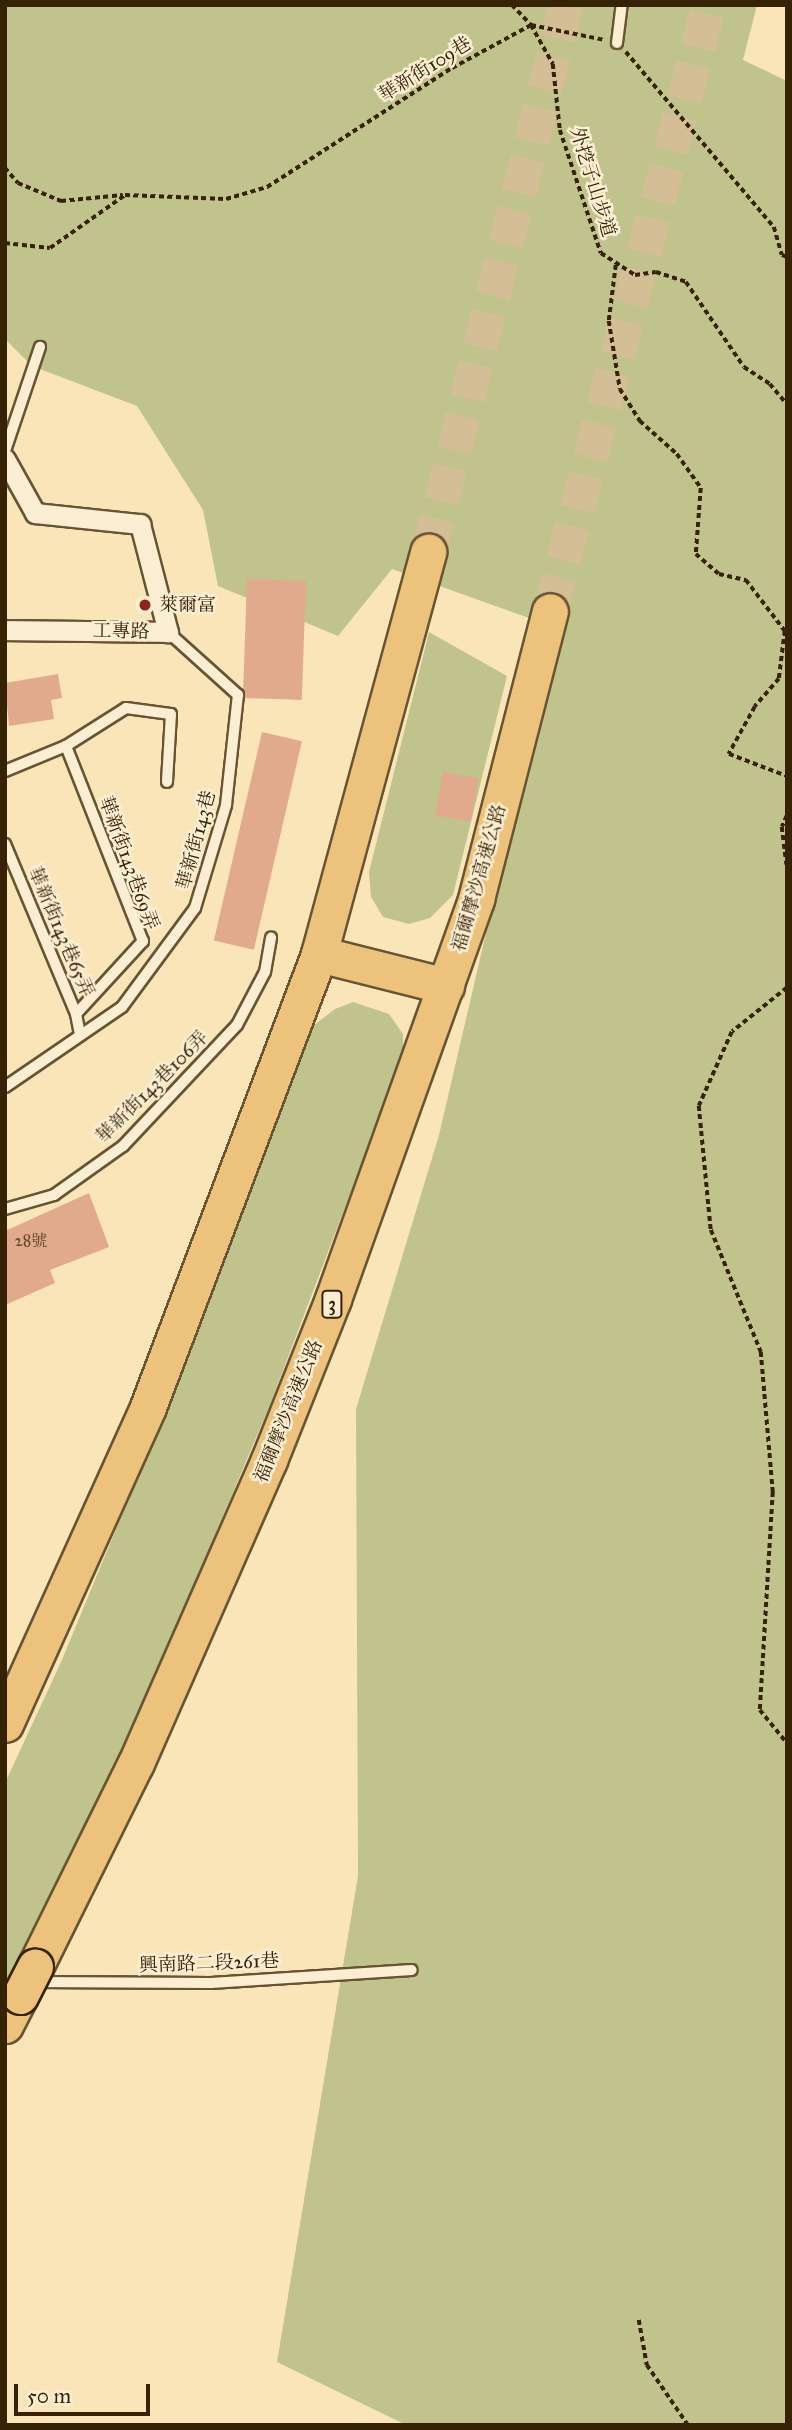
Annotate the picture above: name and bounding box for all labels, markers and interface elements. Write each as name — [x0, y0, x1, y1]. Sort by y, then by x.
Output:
street label: 華新街109巷 — [375, 32, 475, 106]
street label: 外挖子山步道 — [565, 124, 621, 240]
place label: 萊爾富 — [159, 594, 216, 616]
marker: 萊爾富 — [137, 597, 153, 613]
street label: 工專路 — [92, 619, 150, 643]
street label: 華新街143巷 — [172, 788, 220, 892]
street label: 華新街143巷69弄 — [94, 793, 164, 933]
street label: 福爾摩沙高速公路 — [447, 802, 511, 954]
street label: 華新街143巷65弄 — [23, 863, 99, 1001]
street label: 華新街143巷106弄 — [91, 1026, 213, 1148]
house number: 28號 — [15, 1231, 47, 1251]
road number: 3 — [320, 1289, 344, 1318]
street label: 福爾摩沙高速公路 — [249, 1336, 327, 1486]
street label: 興南路二段261巷 — [138, 1949, 280, 1977]
scale bar — [18, 2370, 154, 2414]
text: 50 m — [27, 2383, 71, 2409]

